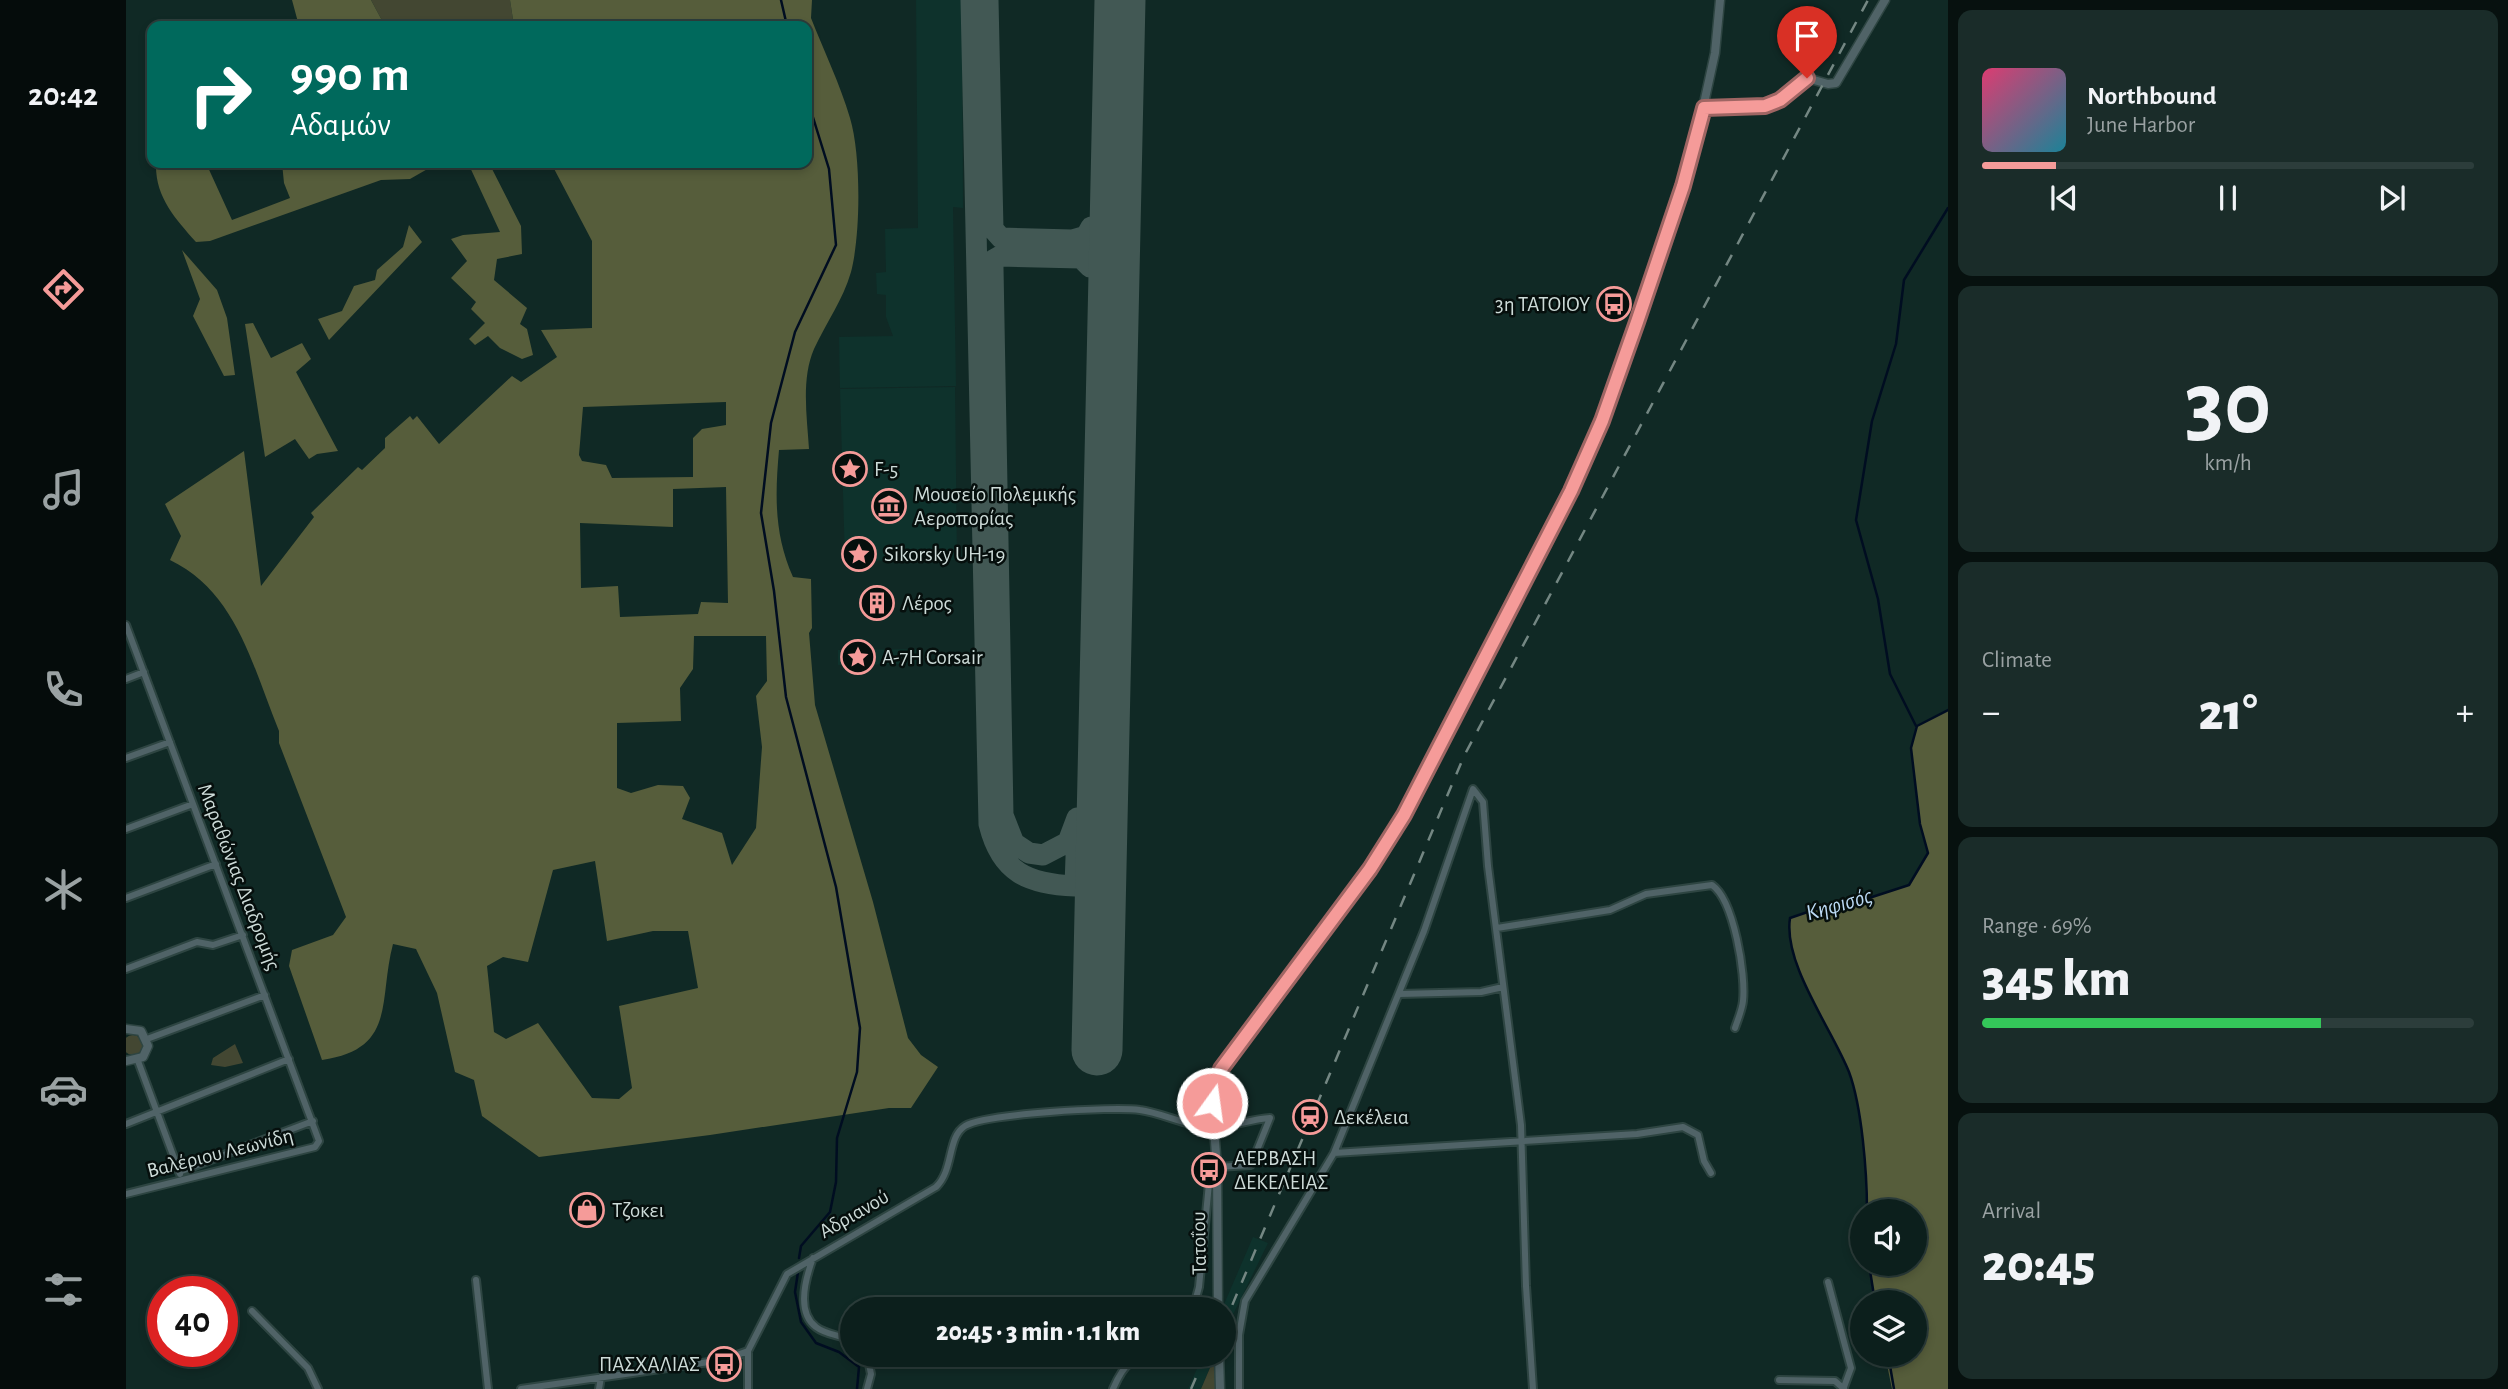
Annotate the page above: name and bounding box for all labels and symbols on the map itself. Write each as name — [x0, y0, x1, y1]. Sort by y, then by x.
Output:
pin — [1777, 6, 1837, 78]
bus stop icon: 3η ΤΑΤΟΙΟΥ — [1595, 285, 1633, 323]
place label: 3η ΤΑΤΟΙΟΥ — [1495, 294, 1590, 315]
place icon: F-5 — [831, 450, 869, 488]
place label: F-5 — [874, 459, 898, 480]
place label: Μουσείο Πολεμικής Αεροπορίας — [914, 484, 1076, 529]
museum icon: Μουσείο Πολεμικής Αεροπορίας — [870, 487, 908, 525]
place icon: Sikorsky UH-19 — [840, 535, 878, 573]
place label: Sikorsky UH-19 — [884, 544, 1005, 565]
building icon: Λέρος — [858, 584, 896, 622]
place label: Λέρος — [902, 593, 952, 614]
place icon: A-7H Corsair — [839, 638, 877, 676]
place label: A-7H Corsair — [882, 647, 983, 668]
street label: Μαραθώνιας Διαδρομής — [194, 781, 284, 973]
water label: Κηφισός — [1803, 885, 1875, 925]
position arrow — [1175, 1066, 1249, 1140]
station icon: Δεκέλεια — [1291, 1098, 1329, 1136]
place label: Δεκέλεια — [1334, 1107, 1409, 1128]
street label: Βαλέριου Λεωνίδη — [145, 1125, 295, 1181]
place label: ΑΕΡ.ΒΑΣΗ ΔΕΚΕΛΕΙΑΣ — [1234, 1148, 1328, 1193]
bus stop icon: ΑΕΡ.ΒΑΣΗ ΔΕΚΕΛΕΙΑΣ — [1190, 1151, 1228, 1189]
street label: Αδριανού — [815, 1186, 893, 1242]
shop icon: Τζοκει — [568, 1191, 606, 1229]
place label: Τζοκει — [612, 1200, 664, 1221]
street label: Τατοΐου — [1188, 1211, 1210, 1275]
speed limit sign: 40 — [147, 1276, 238, 1367]
bus stop icon: ΠΑΣΧΑΛΙΑΣ — [705, 1345, 743, 1383]
place label: ΠΑΣΧΑΛΙΑΣ — [599, 1354, 700, 1375]

